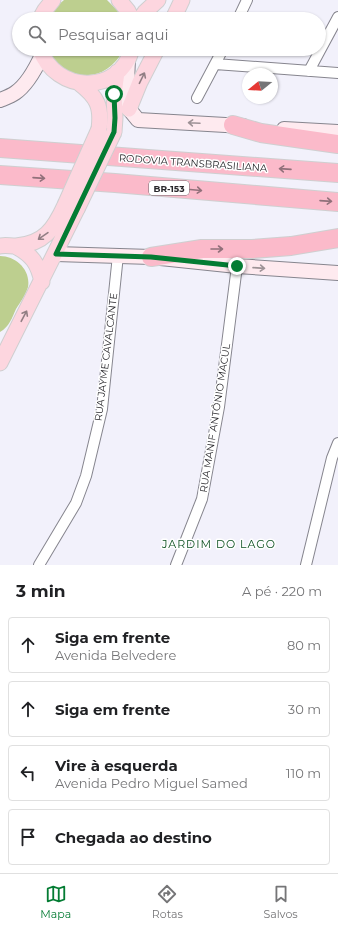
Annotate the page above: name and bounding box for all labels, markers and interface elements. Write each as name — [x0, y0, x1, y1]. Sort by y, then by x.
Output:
search box — [12, 12, 326, 56]
icon: search — [26, 23, 48, 45]
text: Pesquisar aqui — [58, 25, 169, 44]
north arrow — [242, 68, 278, 104]
one-way arrow — [139, 73, 146, 85]
route start — [105, 85, 123, 103]
one-way arrow — [188, 120, 201, 127]
street label: RODOVIA TRANSBRASILIANA — [118, 151, 268, 175]
one-way arrow — [279, 166, 292, 173]
one-way arrow — [32, 174, 45, 181]
road number: BR-153 — [149, 181, 189, 195]
one-way arrow — [189, 187, 202, 194]
one-way arrow — [319, 198, 332, 205]
one-way arrow — [38, 232, 49, 240]
one-way arrow — [210, 245, 223, 253]
route end — [228, 257, 246, 275]
one-way arrow — [252, 264, 265, 271]
street label: RUA JAYME CAVALCANTE — [92, 292, 120, 422]
one-way arrow — [21, 310, 28, 322]
street label: RUA MANIF ANTÔNIO MACUL — [197, 342, 233, 493]
district label: JARDIM DO LAGO — [161, 537, 276, 551]
text: 3 min — [16, 581, 66, 601]
text: A pé · 220 m — [242, 583, 322, 599]
text: Siga em frente — [55, 628, 170, 647]
icon: ahead — [17, 634, 39, 656]
text: 80 m — [287, 637, 321, 653]
text: Avenida Belvedere — [55, 647, 176, 663]
icon: ahead — [17, 698, 39, 720]
text: Siga em frente — [55, 700, 170, 719]
text: 30 m — [288, 701, 321, 717]
text: Vire à esquerda — [55, 756, 178, 775]
icon: left — [17, 762, 39, 784]
text: 110 m — [286, 765, 321, 781]
text: Avenida Pedro Miguel Samed — [55, 775, 248, 791]
icon: arrive — [17, 826, 39, 848]
text: Chegada ao destino — [55, 828, 212, 847]
tab: Mapa — [40, 883, 71, 921]
tab: Rotas — [152, 883, 183, 921]
tab: Salvos — [263, 883, 298, 921]

